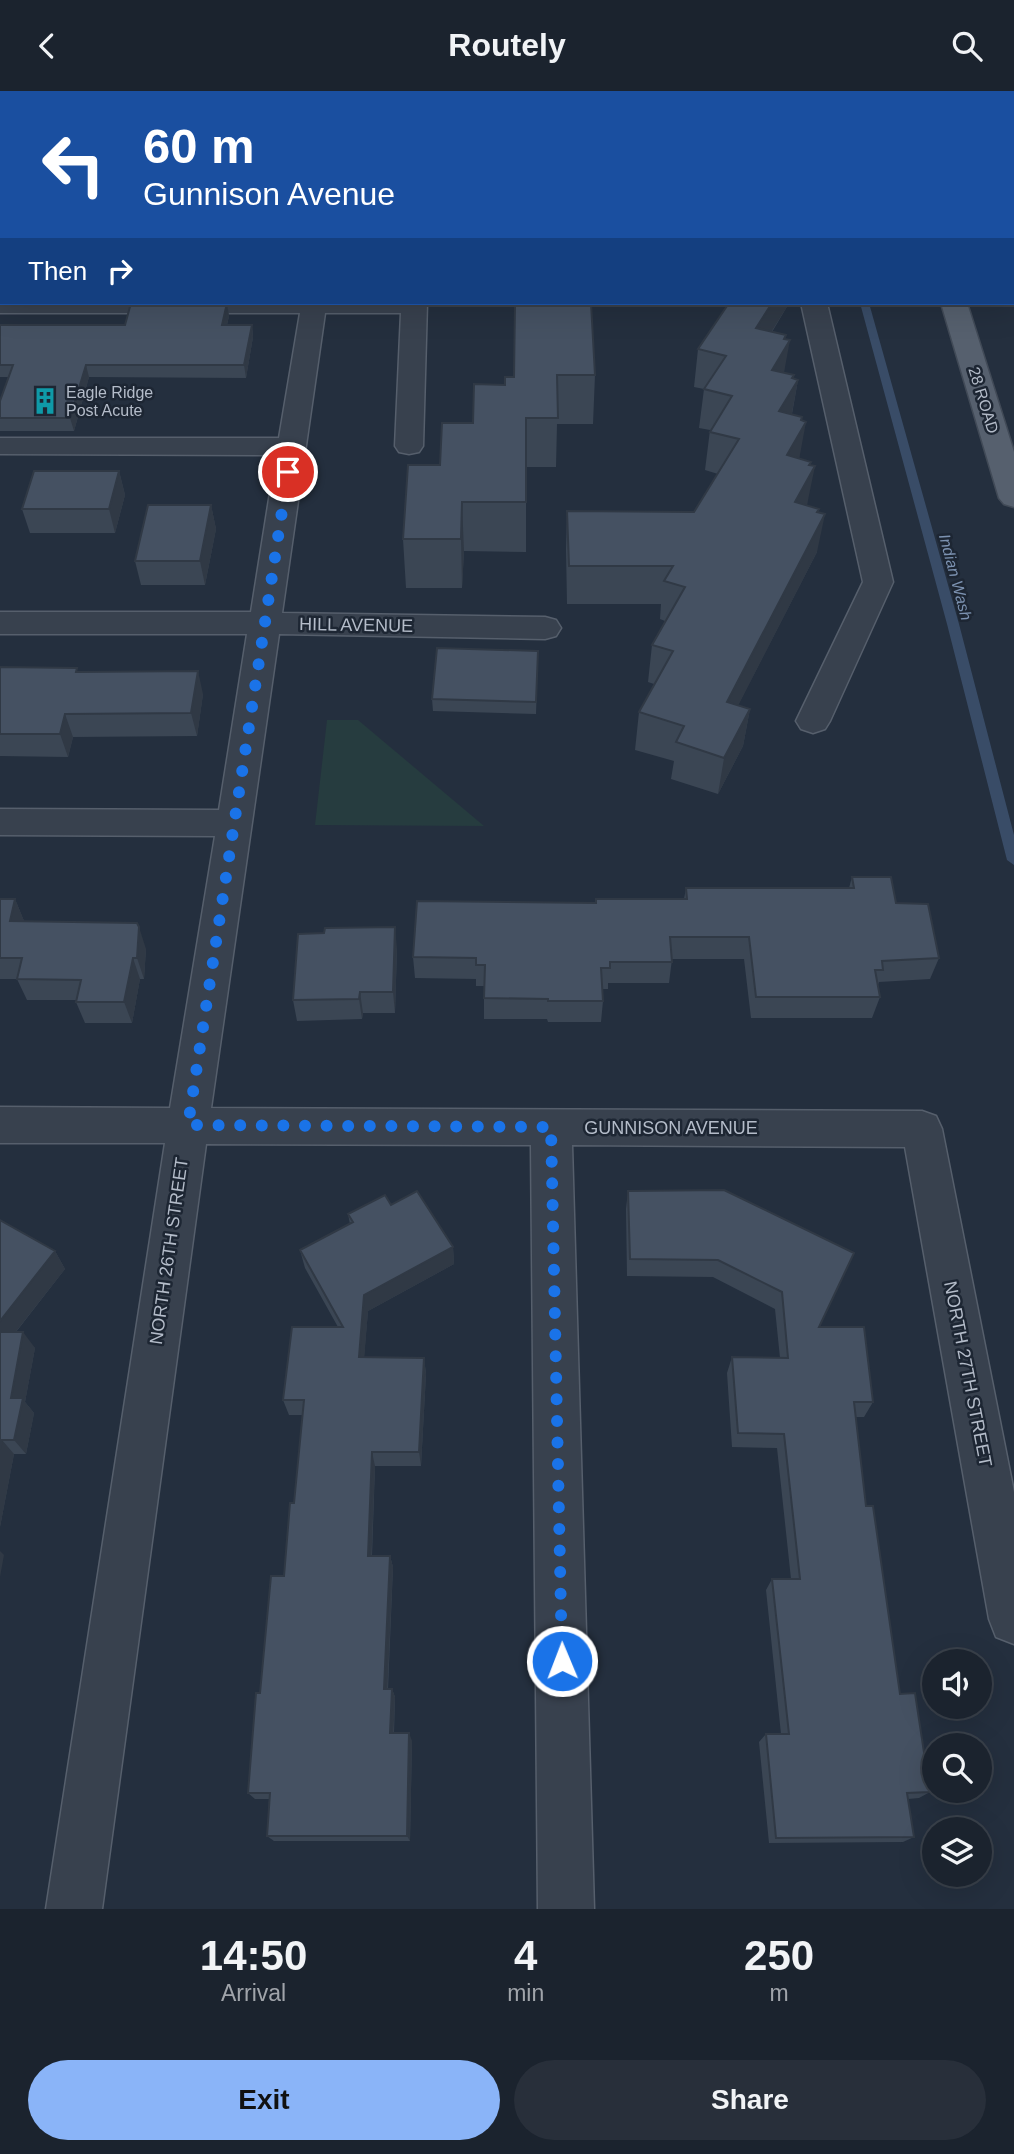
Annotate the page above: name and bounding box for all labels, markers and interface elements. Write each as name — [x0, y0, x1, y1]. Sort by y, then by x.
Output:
icon: back — [28, 27, 66, 65]
text: Routely — [448, 27, 566, 63]
icon: search — [948, 27, 986, 65]
icon: left — [28, 119, 119, 210]
text: 60 m — [143, 119, 255, 173]
text: Gunnison Avenue — [143, 176, 395, 212]
icon: right — [101, 252, 139, 290]
text: Then — [28, 256, 87, 286]
street label: 28 ROAD — [965, 365, 1002, 435]
place label: Eagle Ridge Post Acute — [66, 384, 153, 419]
building icon: Eagle Ridge Post Acute — [30, 386, 60, 416]
pin — [258, 442, 318, 502]
icon: arrive — [269, 453, 307, 491]
water label: Indian Wash — [936, 532, 975, 622]
street label: HILL AVENUE — [299, 614, 413, 636]
street label: GUNNISON AVENUE — [584, 1118, 758, 1138]
street label: NORTH 26TH STREET — [146, 1156, 192, 1346]
street label: NORTH 27TH STREET — [940, 1279, 996, 1469]
position arrow — [525, 1624, 599, 1698]
map controls — [922, 1649, 992, 1887]
button: sound — [922, 1649, 992, 1719]
button: search — [922, 1733, 992, 1803]
button: layers — [922, 1817, 992, 1887]
text: 14:50 — [200, 1932, 307, 1979]
text: 4 — [514, 1932, 537, 1979]
text: 250 — [744, 1932, 814, 1979]
text: Arrival — [221, 1980, 286, 2006]
text: min — [507, 1980, 544, 2006]
text: m — [770, 1980, 789, 2006]
button: Exit — [28, 2060, 500, 2140]
button: Share — [514, 2060, 986, 2140]

